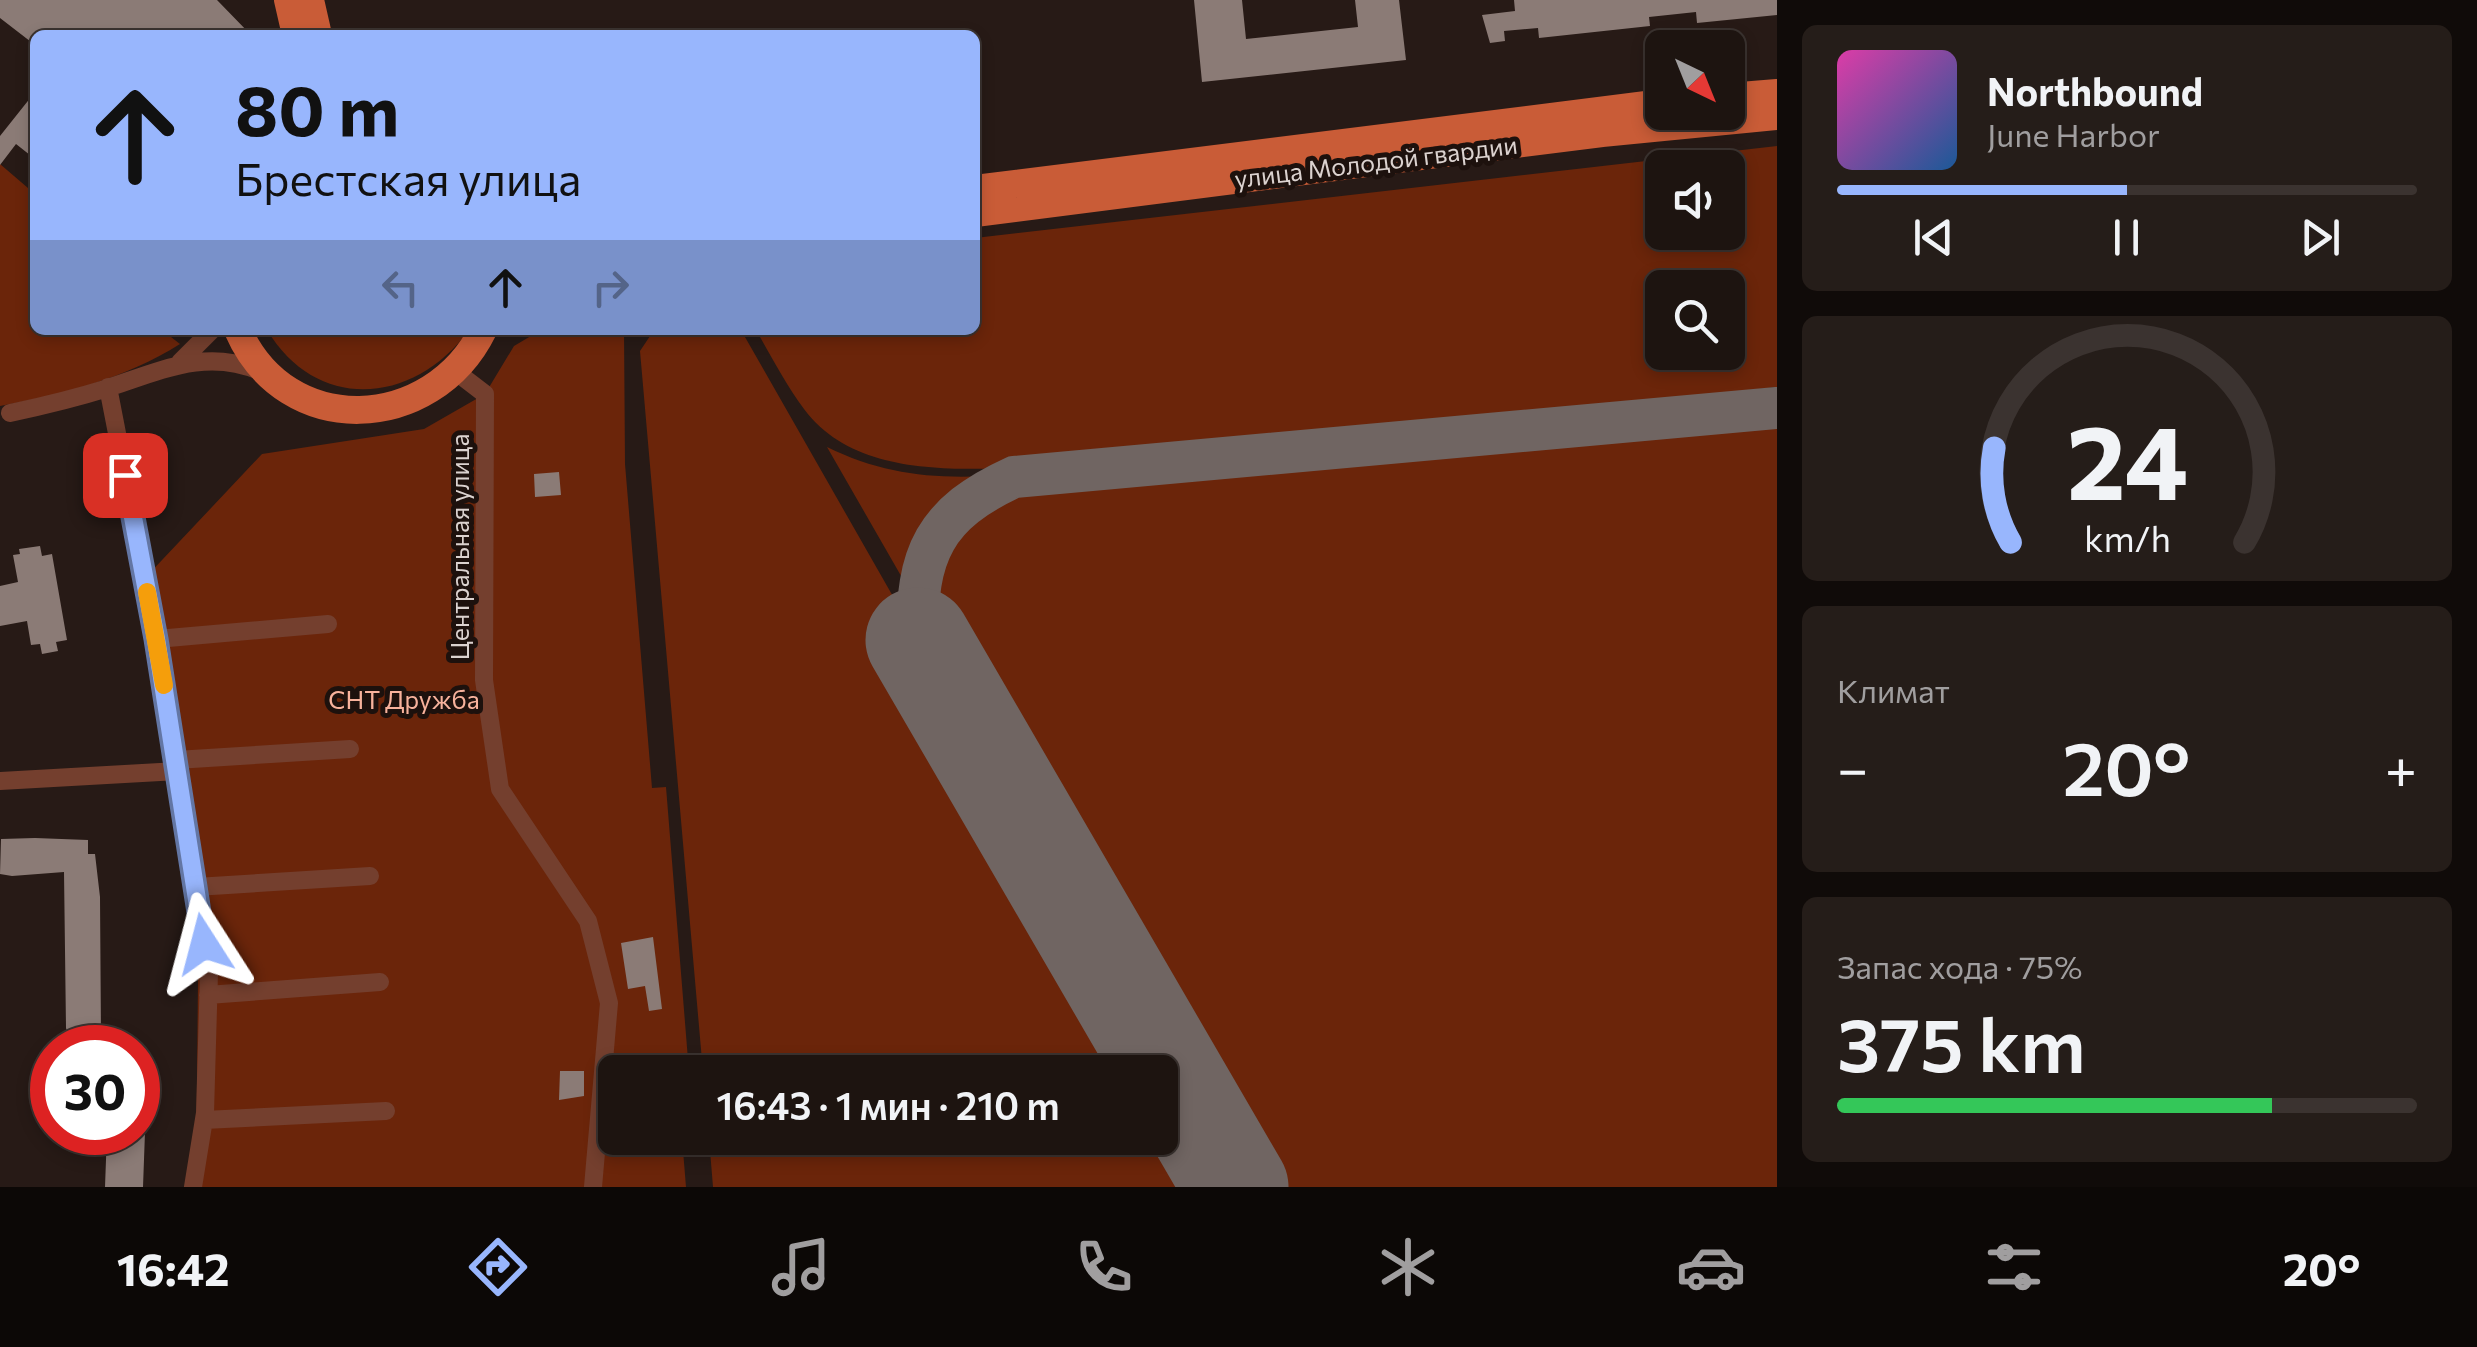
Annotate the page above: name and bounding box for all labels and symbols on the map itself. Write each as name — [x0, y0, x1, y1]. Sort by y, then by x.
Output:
north arrow — [1645, 30, 1745, 130]
street label: улица Молодой гвардии — [1233, 129, 1519, 193]
pin — [83, 433, 168, 518]
street label: Центральная улица — [444, 434, 474, 660]
park label: СНТ Дружба — [328, 684, 480, 714]
position arrow — [152, 892, 256, 996]
speed limit sign: 30 — [30, 1025, 160, 1155]

